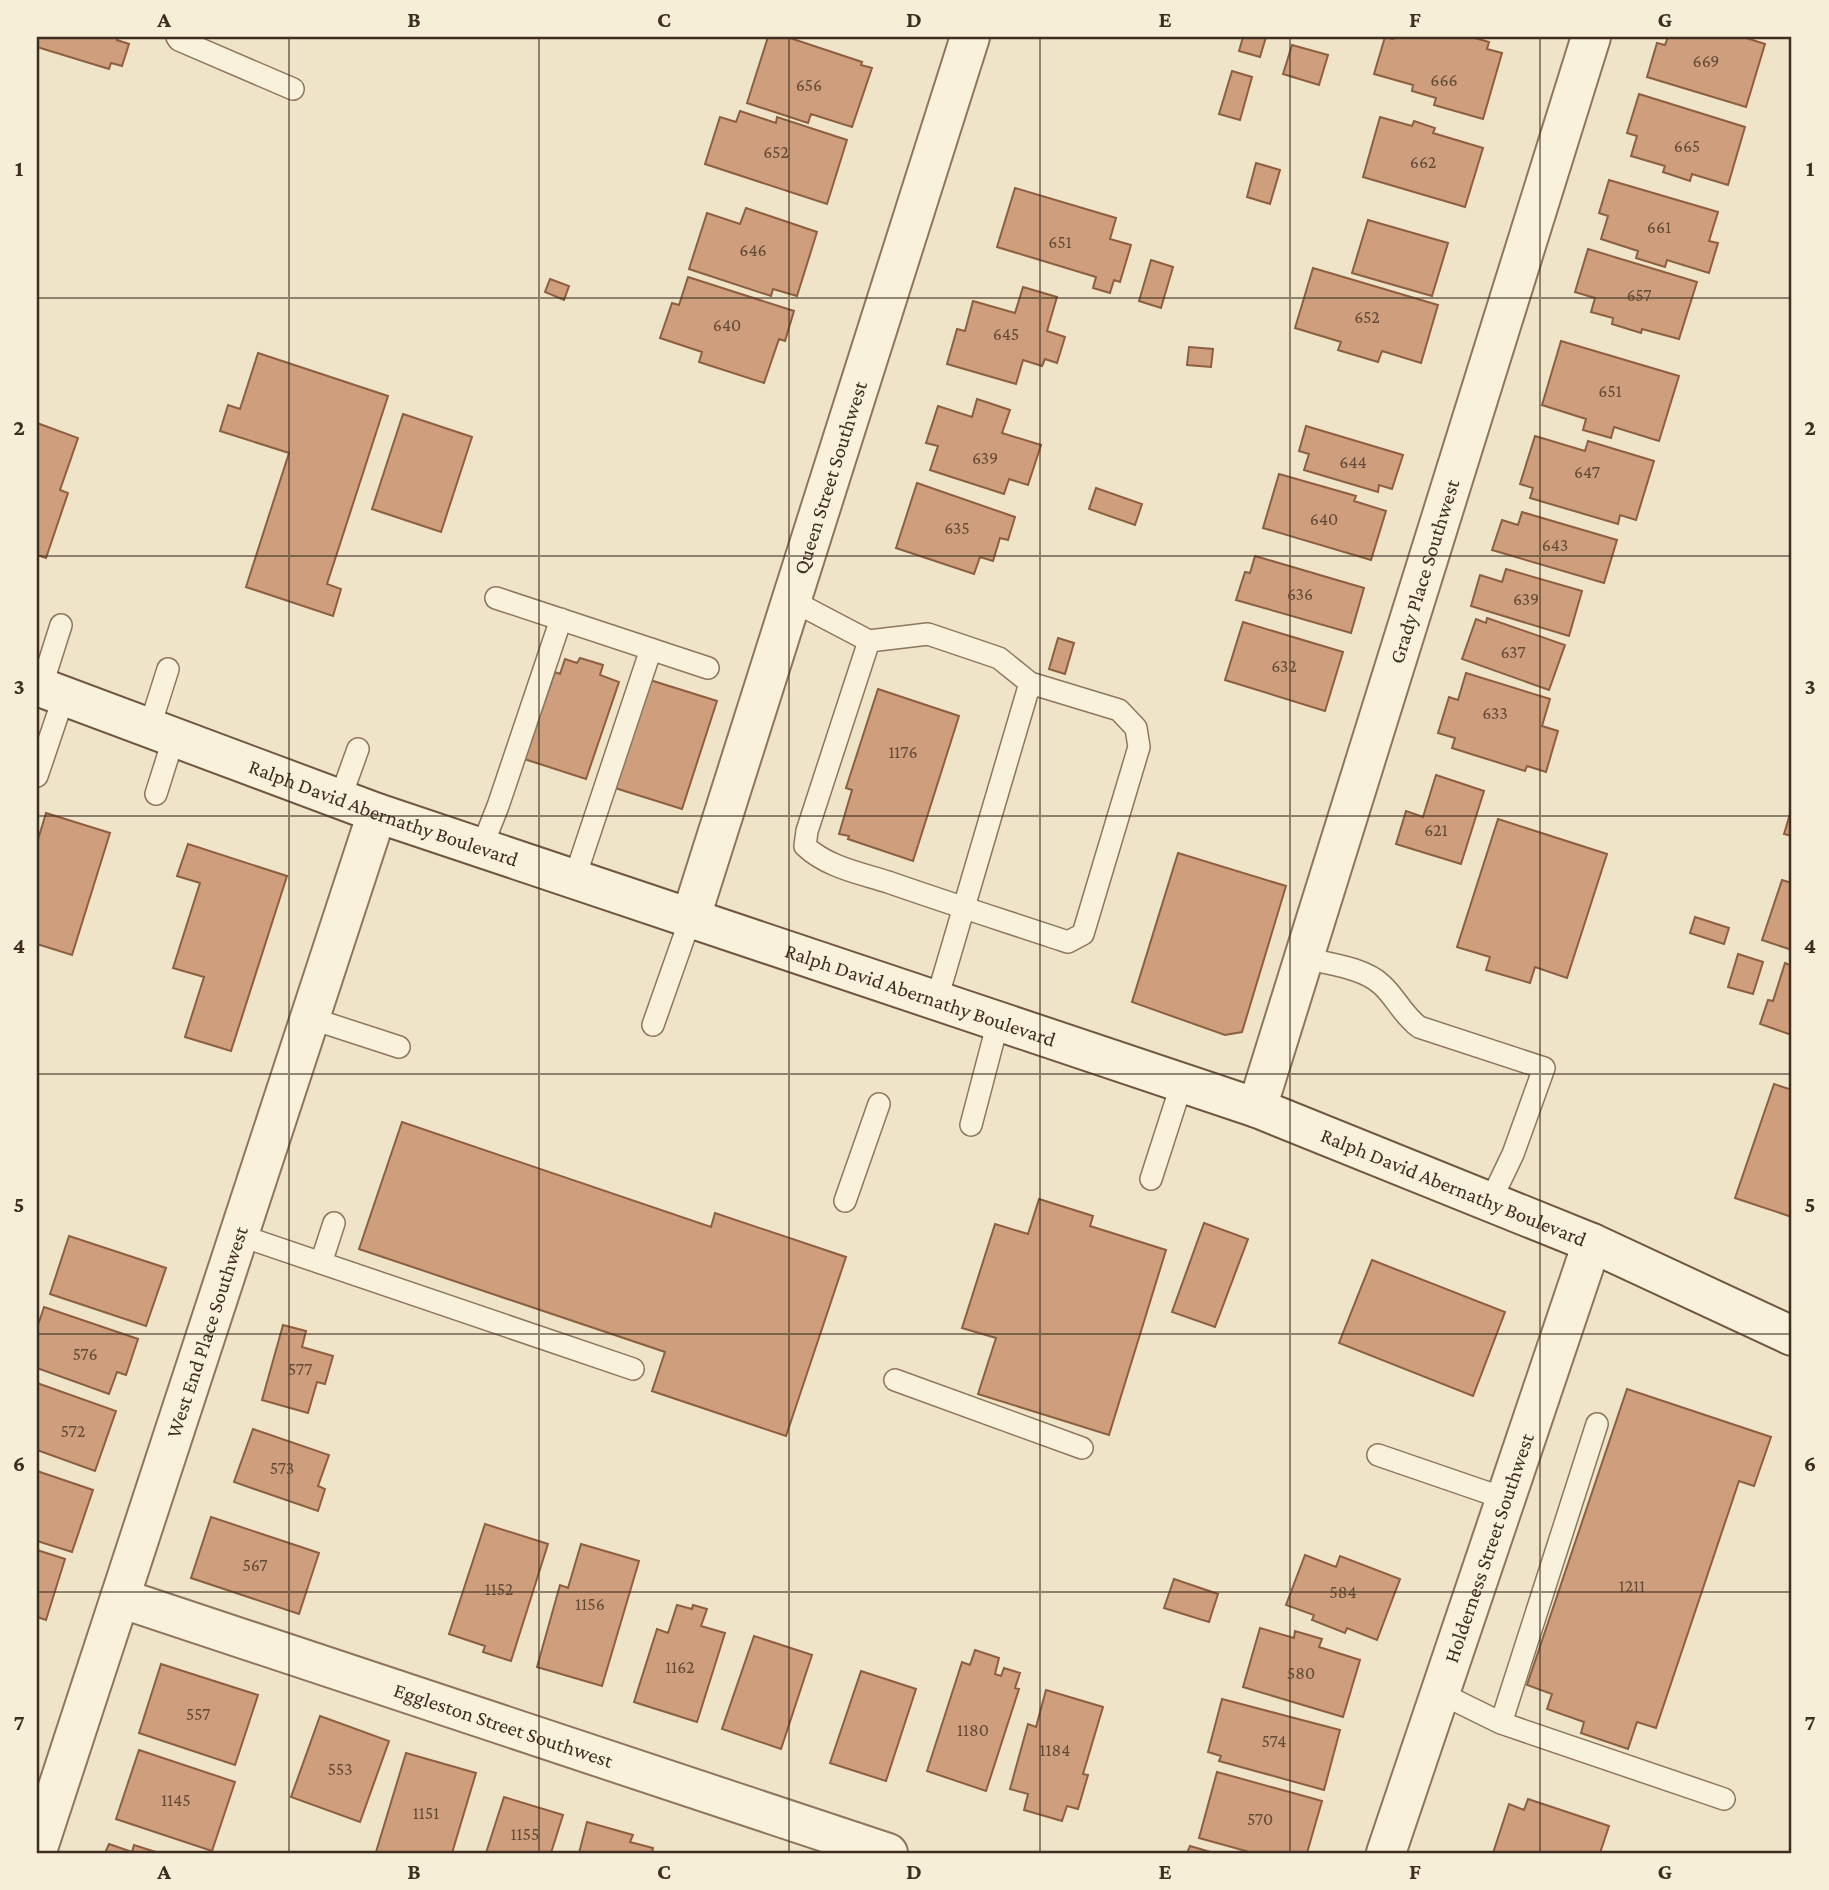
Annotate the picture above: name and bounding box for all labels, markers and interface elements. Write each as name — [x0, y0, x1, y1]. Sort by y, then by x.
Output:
text: A — [156, 6, 171, 32]
text: B — [407, 6, 421, 32]
text: C — [657, 6, 671, 32]
text: D — [906, 6, 922, 32]
text: E — [1158, 6, 1172, 32]
text: F — [1409, 6, 1421, 32]
text: G — [1658, 6, 1673, 32]
house number: 669 — [1693, 51, 1719, 71]
house number: 666 — [1430, 70, 1458, 90]
house number: 656 — [796, 75, 822, 95]
house number: 665 — [1674, 136, 1700, 156]
house number: 652 — [763, 142, 789, 162]
house number: 662 — [1410, 152, 1436, 172]
text: 1 — [15, 155, 24, 181]
text: 1 — [1806, 155, 1815, 181]
house number: 661 — [1647, 217, 1671, 237]
house number: 651 — [1048, 232, 1072, 252]
house number: 646 — [739, 240, 767, 260]
house number: 657 — [1626, 285, 1652, 305]
house number: 652 — [1354, 307, 1380, 327]
house number: 640 — [713, 315, 741, 335]
house number: 645 — [993, 324, 1019, 344]
street label: Queen Street Southwest — [788, 377, 872, 577]
house number: 651 — [1598, 381, 1622, 401]
text: 2 — [13, 414, 25, 440]
text: 2 — [1804, 414, 1816, 440]
house number: 639 — [972, 448, 998, 468]
house number: 644 — [1339, 452, 1367, 472]
house number: 647 — [1574, 462, 1600, 482]
street label: Grady Place Southwest — [1384, 475, 1465, 667]
house number: 640 — [1310, 509, 1338, 529]
house number: 635 — [944, 518, 970, 538]
house number: 643 — [1542, 535, 1568, 555]
house number: 636 — [1287, 584, 1313, 604]
house number: 639 — [1513, 589, 1539, 609]
house number: 637 — [1500, 642, 1526, 662]
house number: 632 — [1271, 656, 1297, 676]
text: 3 — [13, 673, 25, 699]
text: 3 — [1804, 673, 1816, 699]
house number: 633 — [1482, 703, 1508, 723]
house number: 1176 — [888, 742, 918, 762]
street label: Ralph David Abernathy Boulevard — [245, 754, 521, 871]
house number: 621 — [1424, 820, 1448, 840]
text: 4 — [13, 932, 25, 958]
text: 4 — [1804, 932, 1816, 958]
street label: Ralph David Abernathy Boulevard — [782, 939, 1059, 1052]
street label: Ralph David Abernathy Boulevard — [1317, 1123, 1590, 1251]
text: 5 — [13, 1191, 25, 1217]
text: 5 — [1804, 1191, 1816, 1217]
street label: West End Place Southwest — [161, 1222, 253, 1441]
house number: 576 — [72, 1344, 98, 1364]
house number: 577 — [288, 1359, 312, 1379]
house number: 572 — [61, 1421, 85, 1441]
street label: Holderness Street Southwest — [1439, 1429, 1539, 1666]
text: 6 — [13, 1450, 25, 1476]
text: 6 — [1804, 1450, 1816, 1476]
house number: 573 — [270, 1458, 294, 1478]
house number: 567 — [242, 1555, 268, 1575]
house number: 1211 — [1619, 1576, 1645, 1596]
house number: 1152 — [485, 1579, 513, 1599]
house number: 584 — [1329, 1582, 1357, 1602]
house number: 1156 — [575, 1594, 605, 1614]
house number: 1162 — [665, 1657, 695, 1677]
house number: 580 — [1287, 1663, 1315, 1683]
street label: Eggleston Street Southwest — [391, 1678, 617, 1773]
house number: 557 — [186, 1704, 210, 1724]
text: 7 — [13, 1709, 25, 1735]
text: 7 — [1804, 1709, 1816, 1735]
house number: 1180 — [957, 1720, 989, 1740]
house number: 574 — [1262, 1731, 1286, 1751]
house number: 1184 — [1040, 1740, 1070, 1760]
house number: 553 — [327, 1759, 353, 1779]
house number: 1145 — [161, 1790, 191, 1810]
house number: 1151 — [413, 1803, 439, 1823]
house number: 570 — [1247, 1809, 1273, 1829]
house number: 1155 — [511, 1824, 539, 1844]
text: A — [156, 1858, 171, 1884]
text: B — [407, 1858, 421, 1884]
text: C — [657, 1858, 671, 1884]
text: D — [906, 1858, 922, 1884]
text: E — [1158, 1858, 1172, 1884]
text: F — [1409, 1858, 1421, 1884]
text: G — [1658, 1858, 1673, 1884]

